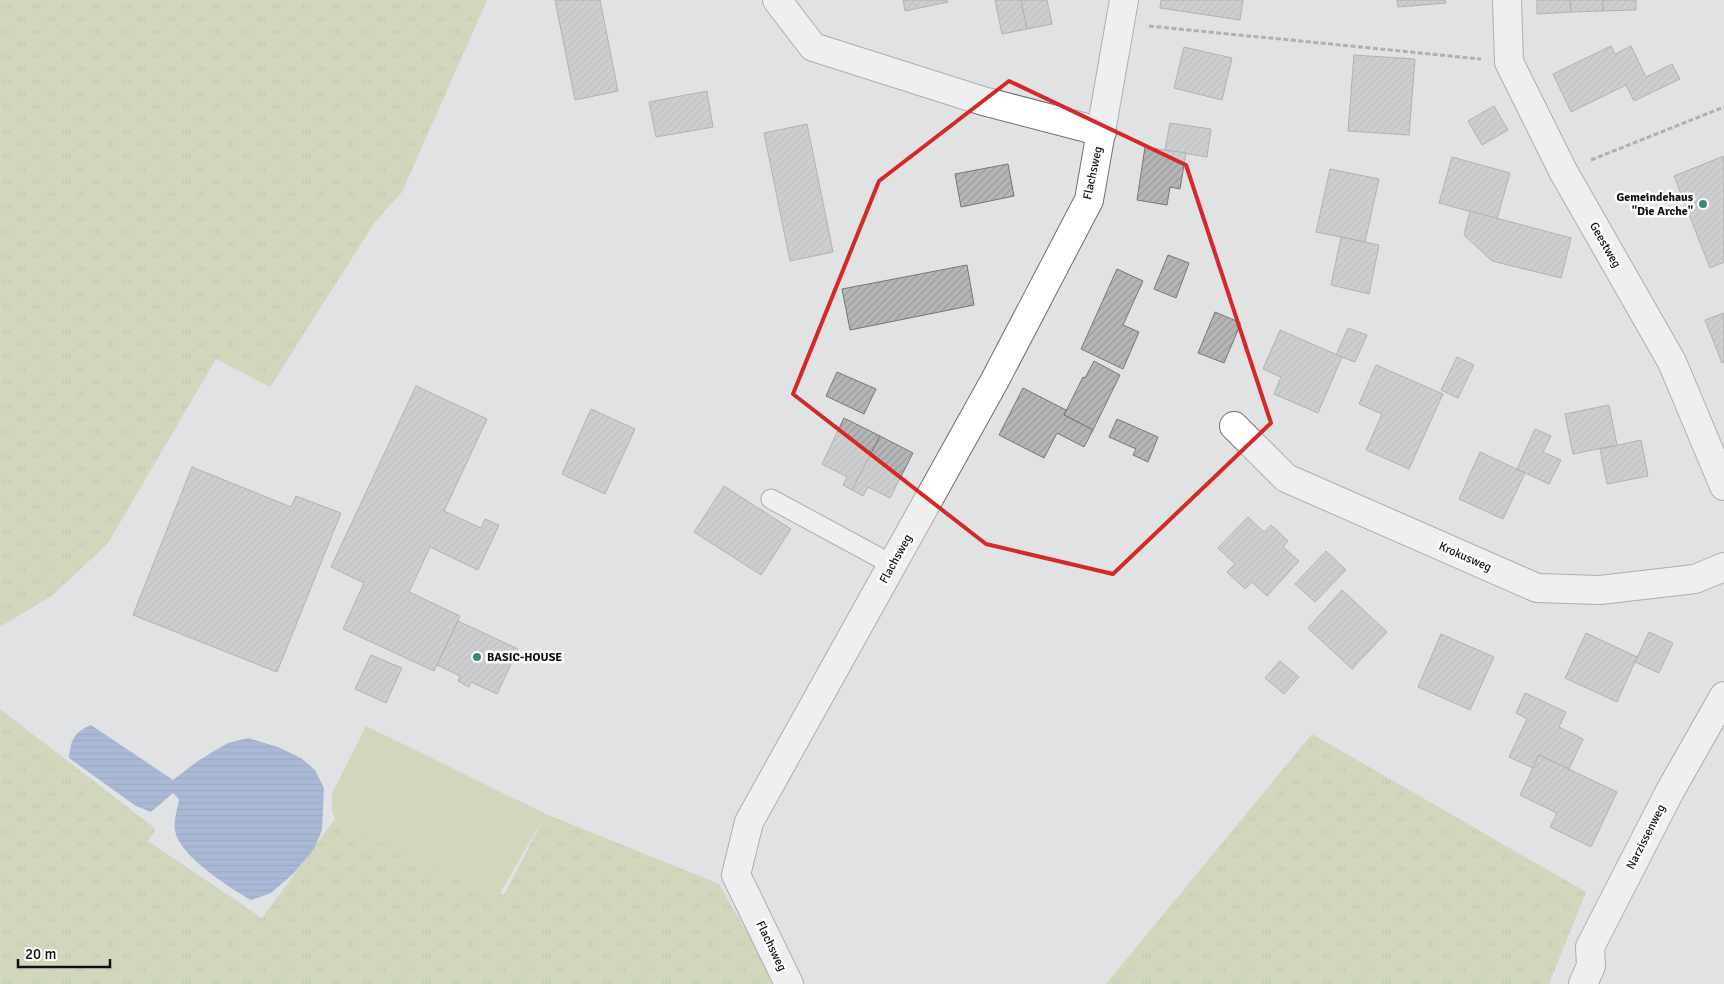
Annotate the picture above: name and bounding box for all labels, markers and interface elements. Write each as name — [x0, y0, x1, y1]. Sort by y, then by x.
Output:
street label: Flachsweg — [1080, 145, 1106, 201]
place label: Gemeindehaus "Die Arche" — [1616, 190, 1694, 219]
marker: Gemeindehaus "Die Arche" — [1697, 198, 1709, 210]
street label: Geestweg — [1586, 220, 1624, 270]
street label: Flachsweg — [876, 532, 916, 586]
street label: Krokusweg — [1436, 539, 1494, 575]
place label: BASIC-HOUSE — [487, 650, 562, 665]
marker: BASIC-HOUSE — [471, 651, 483, 663]
street label: Narzissenweg — [1623, 802, 1669, 872]
street label: Flachsweg — [752, 918, 790, 974]
scale bar — [18, 936, 110, 968]
text: 20 m — [25, 945, 56, 963]

